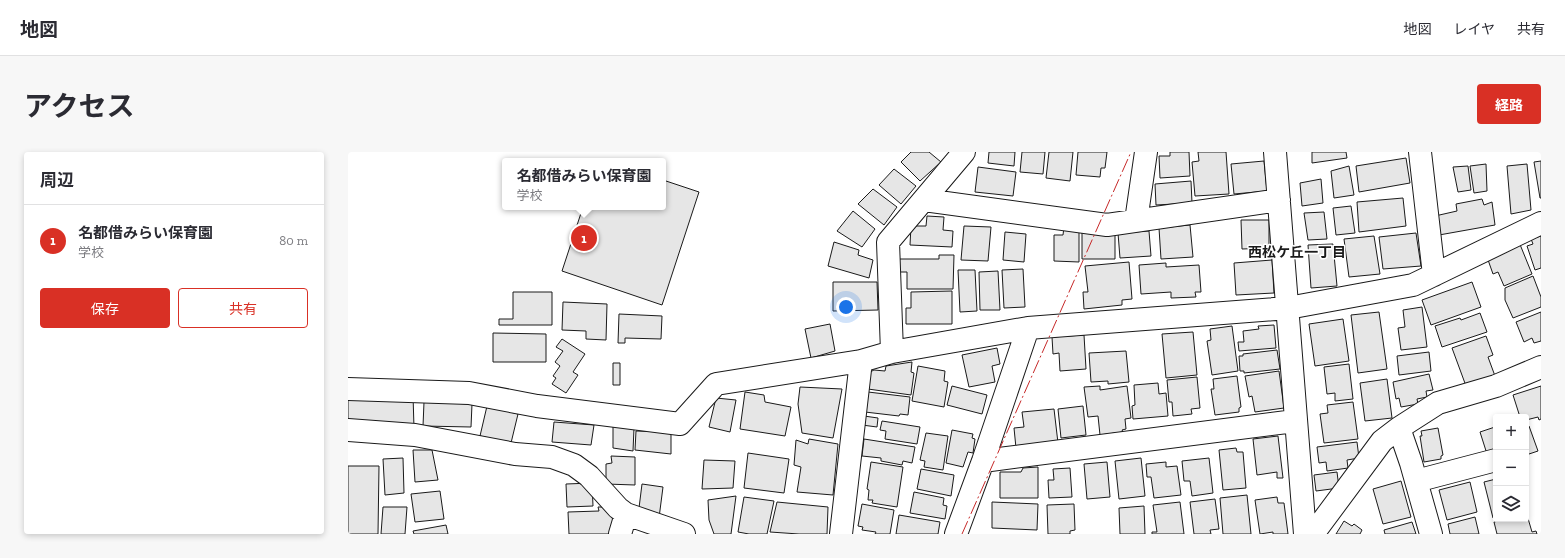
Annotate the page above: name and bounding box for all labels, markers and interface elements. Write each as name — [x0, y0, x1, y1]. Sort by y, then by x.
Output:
text: 地図 — [20, 18, 58, 41]
text: 地図 — [1403, 21, 1431, 38]
text: レイヤ — [1453, 21, 1495, 38]
text: 共有 — [1517, 21, 1545, 38]
button: 経路 — [1477, 84, 1541, 124]
text: アクセス — [24, 90, 135, 123]
popup — [502, 158, 666, 210]
text: 名都借みらい保育園 — [516, 167, 652, 185]
text: 周辺 — [40, 170, 74, 190]
text: 学校 — [516, 188, 543, 203]
pin: 1 — [571, 223, 597, 253]
text: 名都借みらい保育園 — [78, 224, 213, 242]
text: 1 — [50, 233, 56, 248]
text: 80 m — [279, 233, 308, 248]
district label: 西松ケ丘一丁目 — [1248, 244, 1346, 261]
text: 学校 — [78, 245, 104, 260]
button: 保存 — [40, 288, 170, 328]
button: 共有 — [178, 288, 308, 328]
your location — [836, 297, 856, 317]
map controls — [1493, 414, 1529, 522]
button: + — [1493, 414, 1529, 450]
button: − — [1493, 450, 1529, 486]
button: layers — [1493, 486, 1529, 522]

